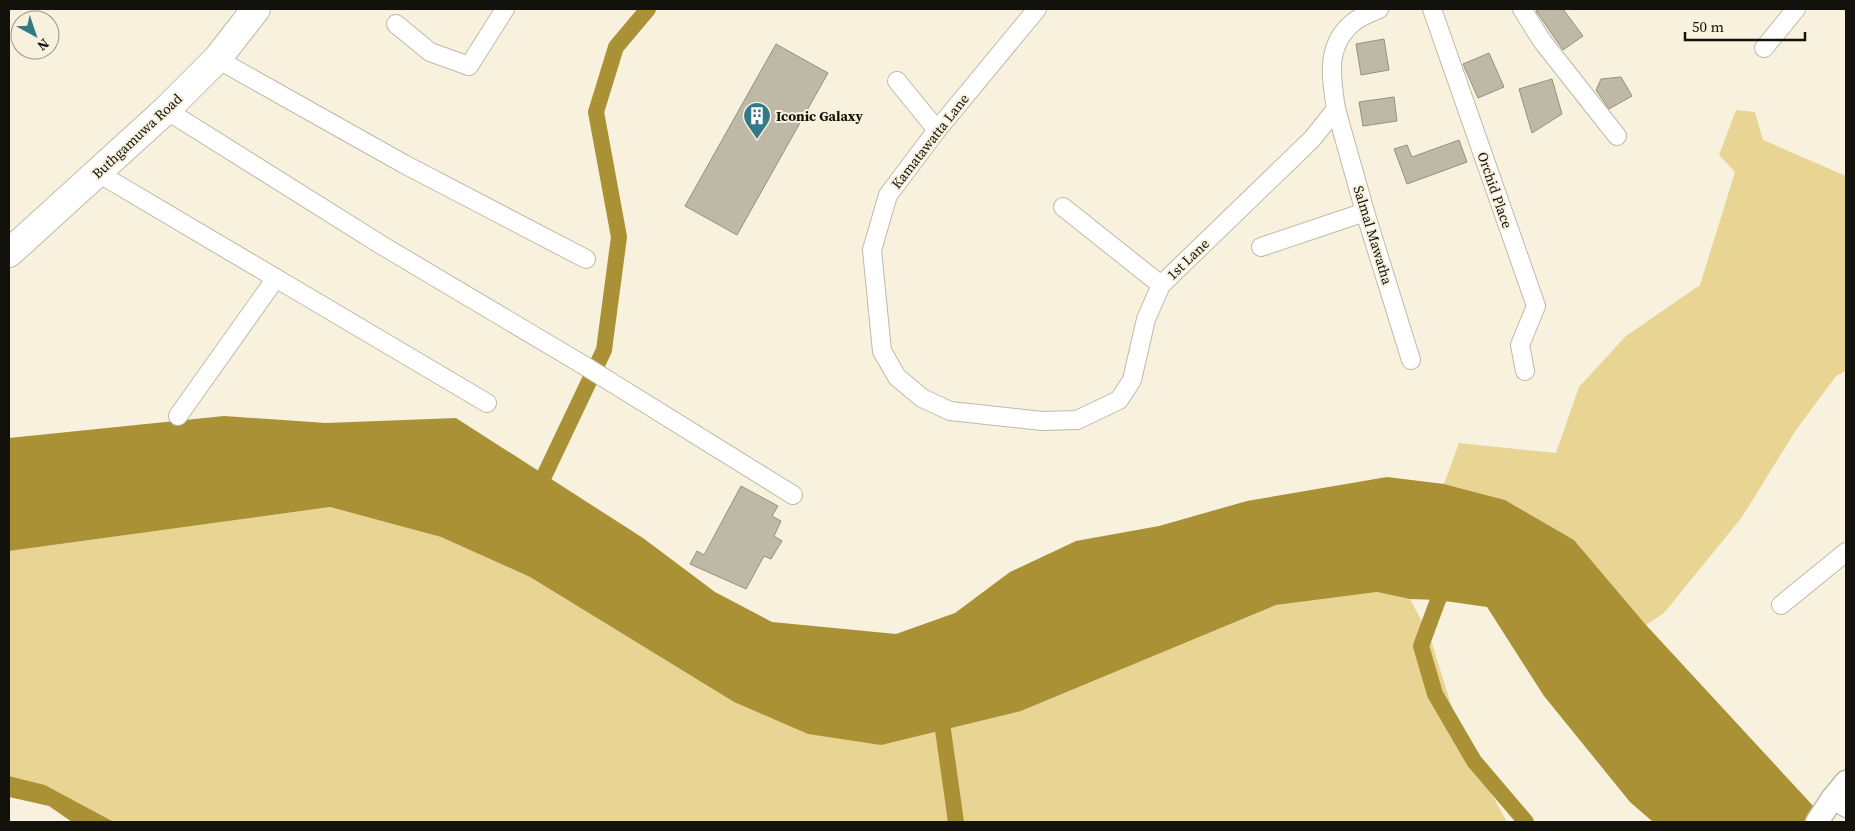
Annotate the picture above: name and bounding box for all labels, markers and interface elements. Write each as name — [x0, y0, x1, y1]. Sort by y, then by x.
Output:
north arrow — [10, 10, 60, 60]
scale bar — [1685, 10, 1805, 42]
text: 50 m — [1692, 16, 1724, 37]
text: N — [33, 34, 54, 56]
street label: Buthgamuwa Road — [88, 89, 187, 183]
street label: Kamatawatta Lane — [887, 89, 973, 193]
building icon: Iconic Galaxy — [742, 101, 772, 140]
place label: Iconic Galaxy — [776, 106, 864, 126]
street label: Orchid Place — [1473, 149, 1517, 231]
street label: Salmal Mawatha — [1348, 183, 1398, 288]
street label: 1st Lane — [1162, 234, 1214, 284]

